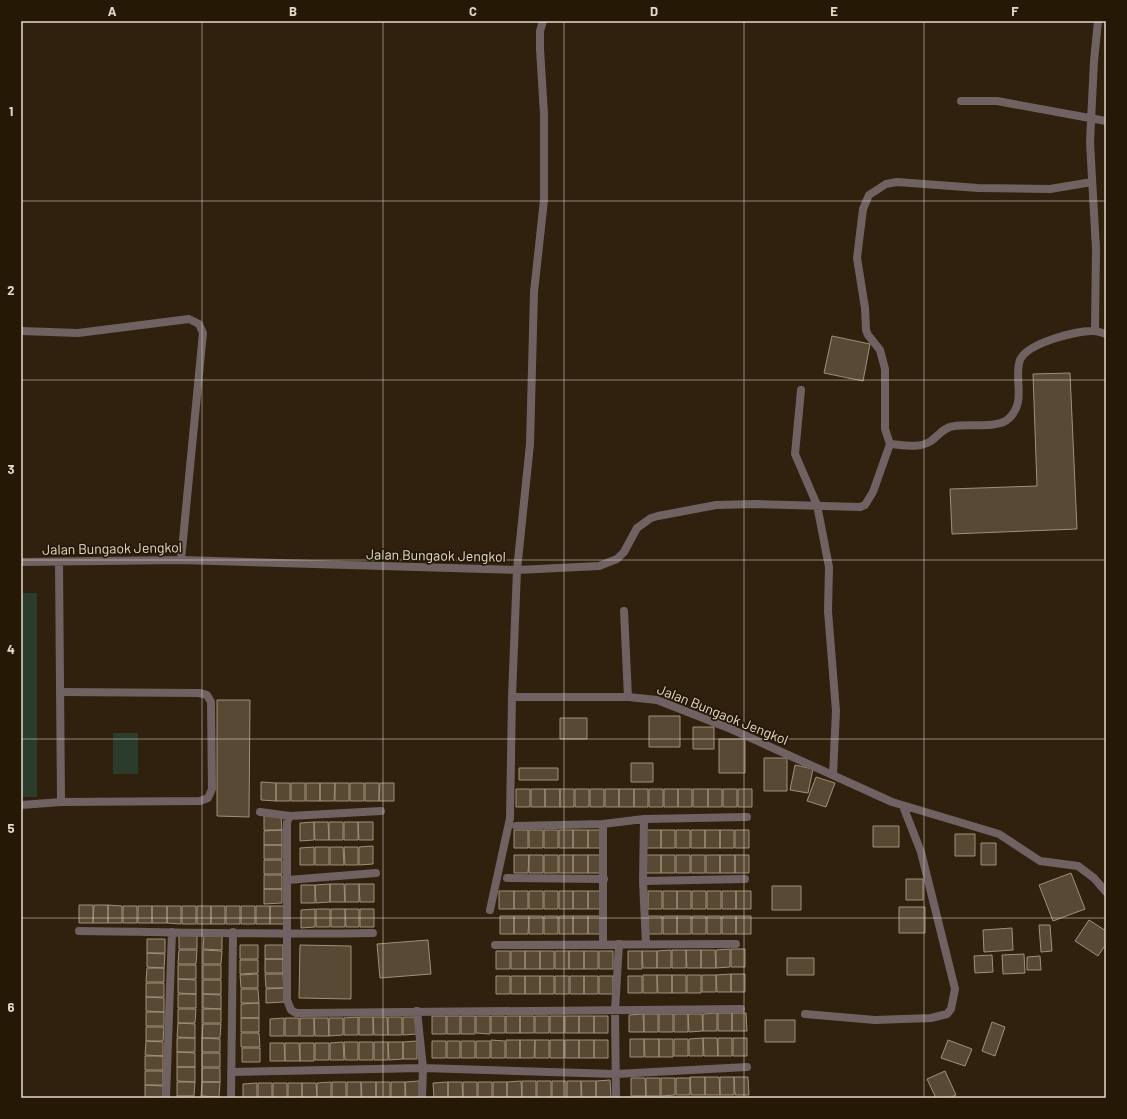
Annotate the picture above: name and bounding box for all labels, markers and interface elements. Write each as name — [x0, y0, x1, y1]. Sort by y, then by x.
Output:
text: A — [108, 3, 117, 19]
text: B — [289, 3, 297, 19]
text: C — [469, 3, 477, 19]
text: D — [650, 3, 658, 19]
text: E — [830, 3, 838, 19]
text: F — [1011, 3, 1019, 19]
text: 1 — [9, 103, 13, 119]
text: 2 — [7, 282, 15, 298]
text: 3 — [7, 461, 15, 477]
street label: Jalan Bungaok Jengkol — [42, 538, 182, 558]
street label: Jalan Bungaok Jengkol — [366, 545, 506, 565]
text: 4 — [7, 641, 15, 657]
street label: Jalan Bungaok Jengkol — [655, 680, 791, 748]
text: 5 — [7, 820, 15, 836]
text: 6 — [8, 999, 15, 1015]

